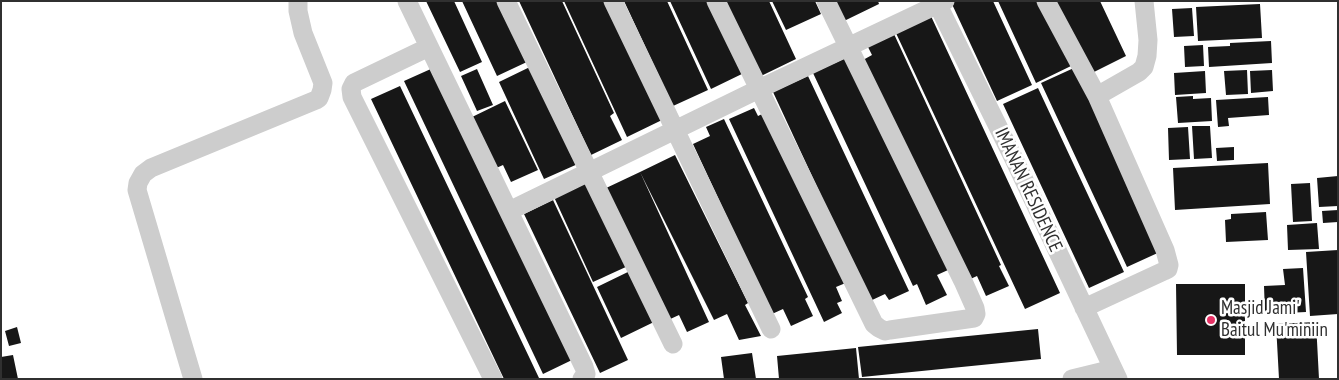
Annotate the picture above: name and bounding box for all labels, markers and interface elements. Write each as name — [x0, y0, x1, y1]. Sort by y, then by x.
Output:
street label: IMANAN RESIDENCE — [989, 124, 1067, 256]
place label: Masjid Jami' Baitul Mu'miniin — [1221, 298, 1328, 342]
marker: Masjid Jami' Baitul Mu'miniin — [1205, 314, 1217, 326]

